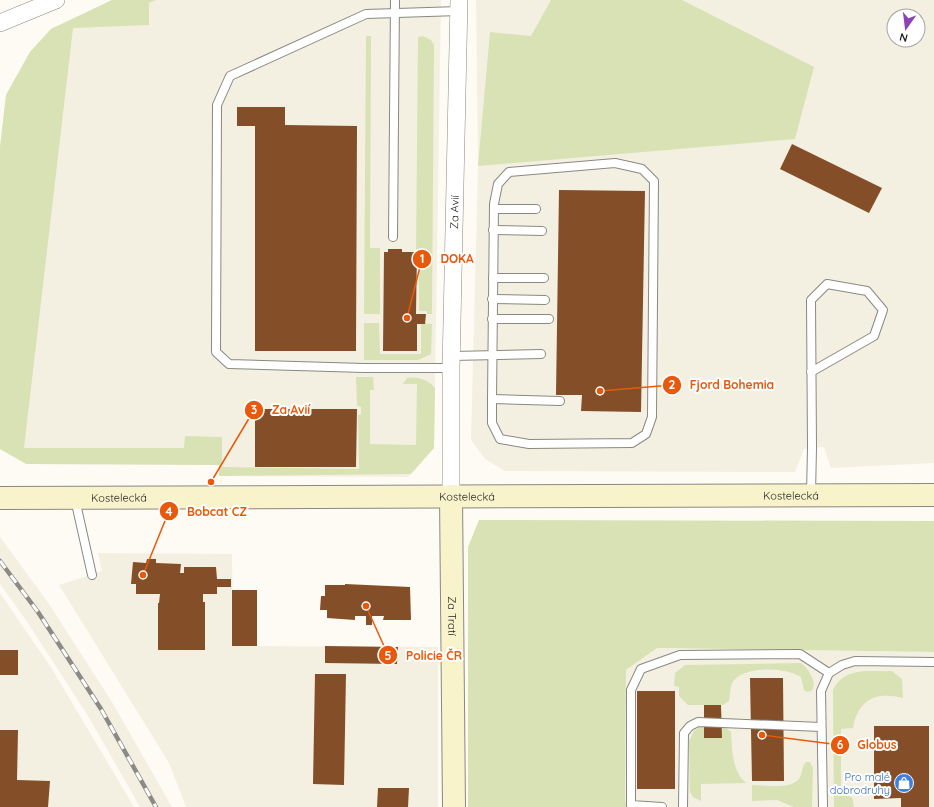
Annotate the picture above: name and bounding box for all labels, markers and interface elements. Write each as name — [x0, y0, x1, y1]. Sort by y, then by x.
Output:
north arrow — [886, 8, 926, 48]
text: N — [898, 30, 909, 45]
street label: Za Avií — [447, 194, 462, 229]
callout: DOKA — [412, 247, 482, 271]
text: 1 — [420, 251, 424, 266]
text: DOKA — [440, 251, 474, 266]
callout: Fjord Bohemia — [662, 373, 782, 397]
text: 2 — [669, 377, 676, 392]
text: Fjord Bohemia — [690, 377, 774, 392]
callout: Za Avií — [244, 398, 319, 422]
text: 3 — [251, 402, 257, 417]
text: Za Avií — [272, 402, 311, 417]
street label: Kostelecká — [763, 488, 819, 503]
street label: Kostelecká — [439, 489, 495, 504]
street label: Kostelecká — [91, 491, 147, 505]
callout: Bobcat CZ — [159, 499, 255, 523]
text: 4 — [165, 504, 173, 519]
text: Bobcat CZ — [187, 504, 247, 519]
street label: Za Tratí — [445, 596, 459, 637]
callout: Policie ČR — [378, 643, 470, 667]
text: 5 — [385, 648, 392, 663]
text: Policie ČR — [406, 648, 462, 663]
callout: Globus — [830, 733, 905, 757]
text: 6 — [837, 737, 844, 752]
text: Globus — [857, 737, 897, 752]
place label: Pro malé dobrodruhy — [830, 770, 890, 797]
shop icon: Pro malé dobrodruhy — [893, 772, 915, 794]

